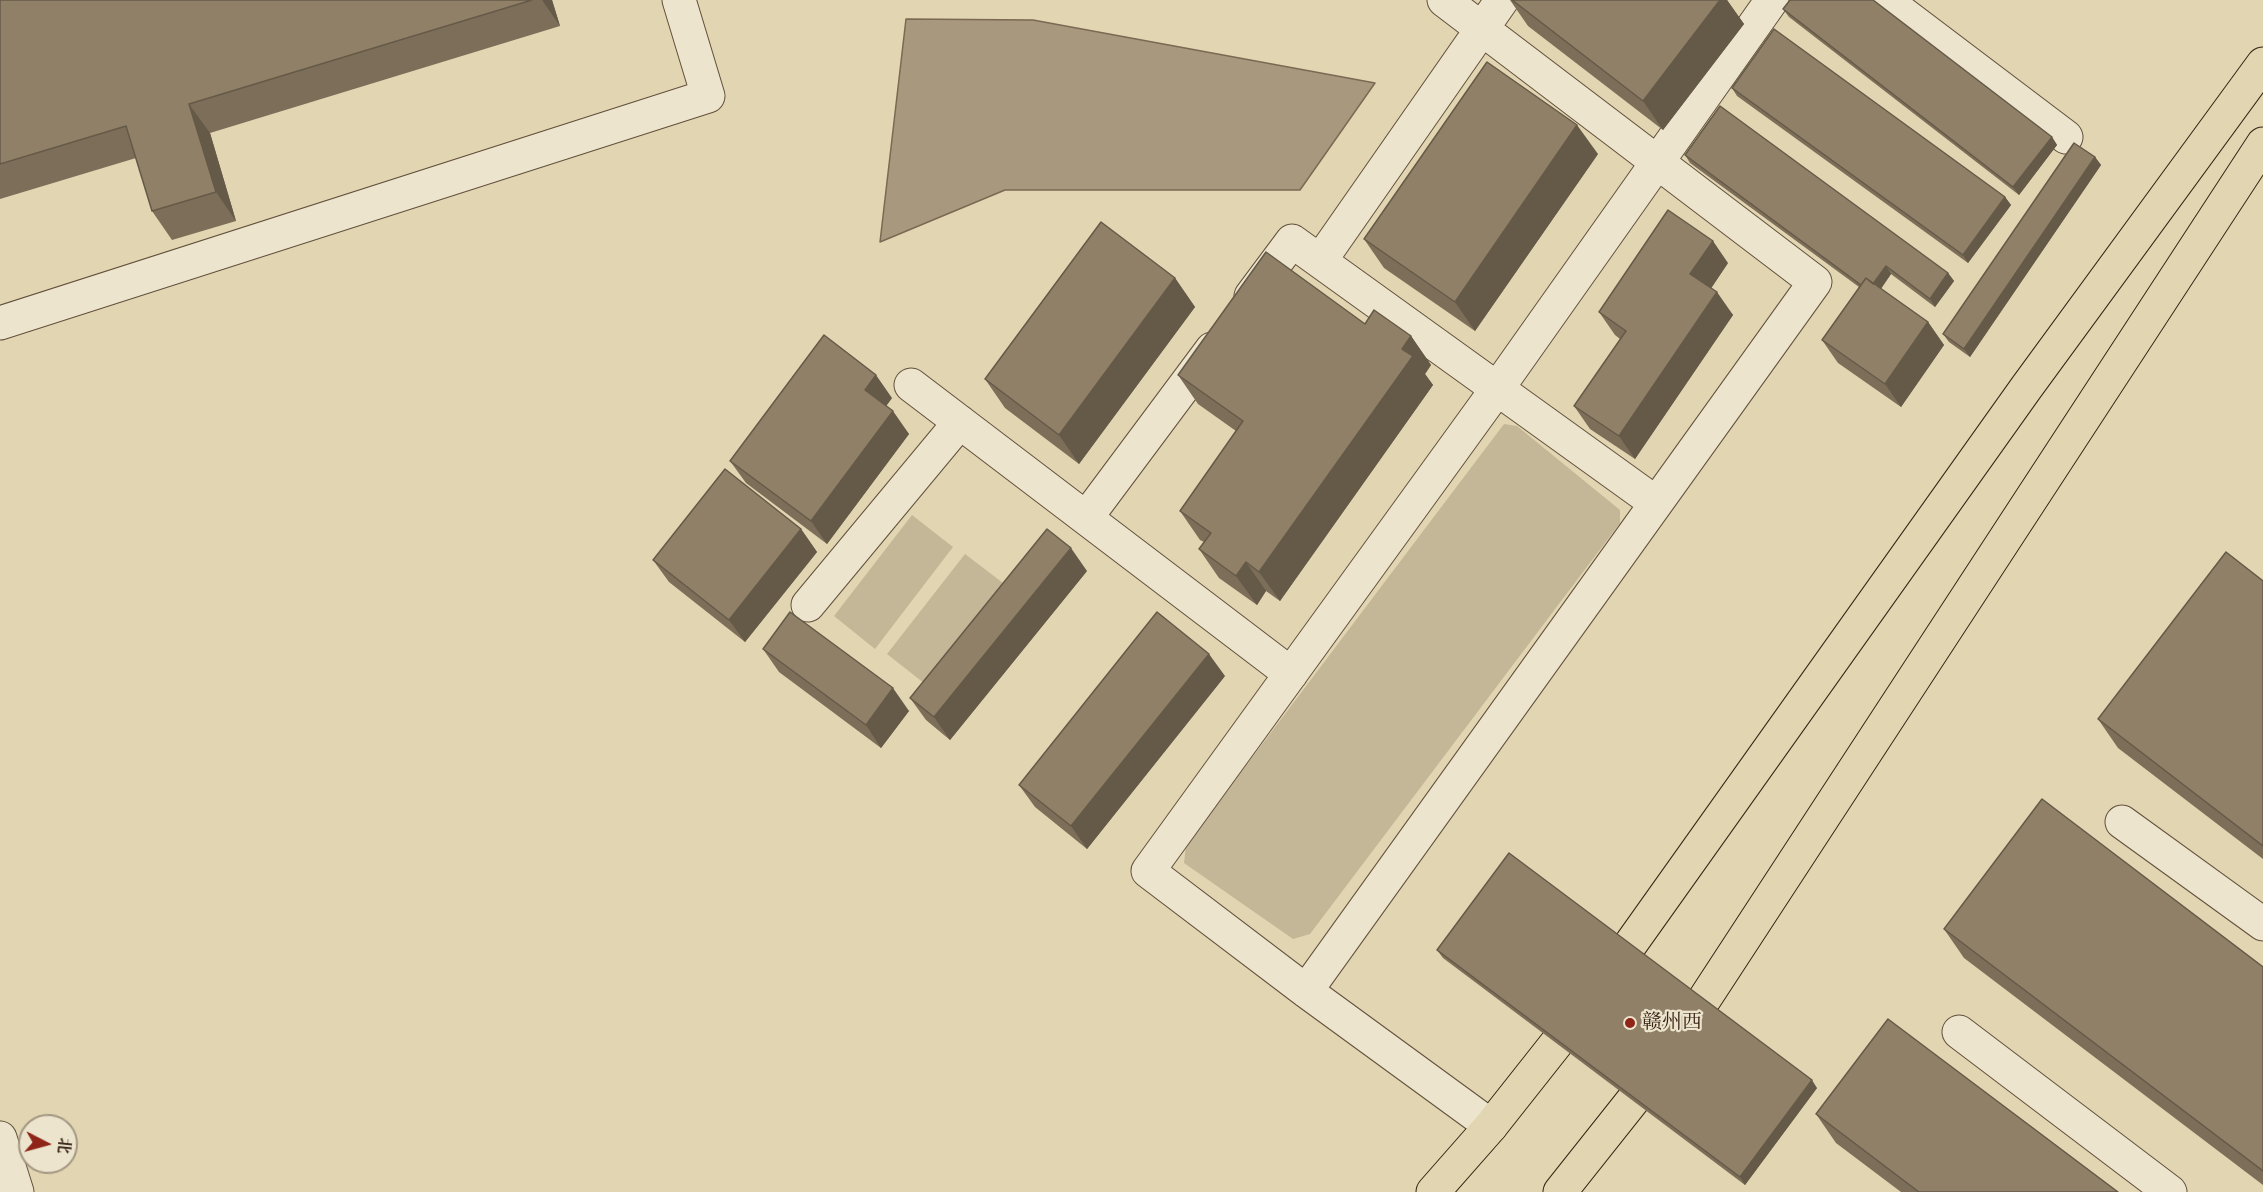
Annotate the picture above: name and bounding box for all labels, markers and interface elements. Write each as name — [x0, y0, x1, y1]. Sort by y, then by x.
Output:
place label: 赣州西 — [1642, 1011, 1702, 1035]
marker: 赣州西 — [1623, 1016, 1637, 1030]
north arrow — [18, 1114, 78, 1174]
text: 北 — [54, 1137, 75, 1155]

